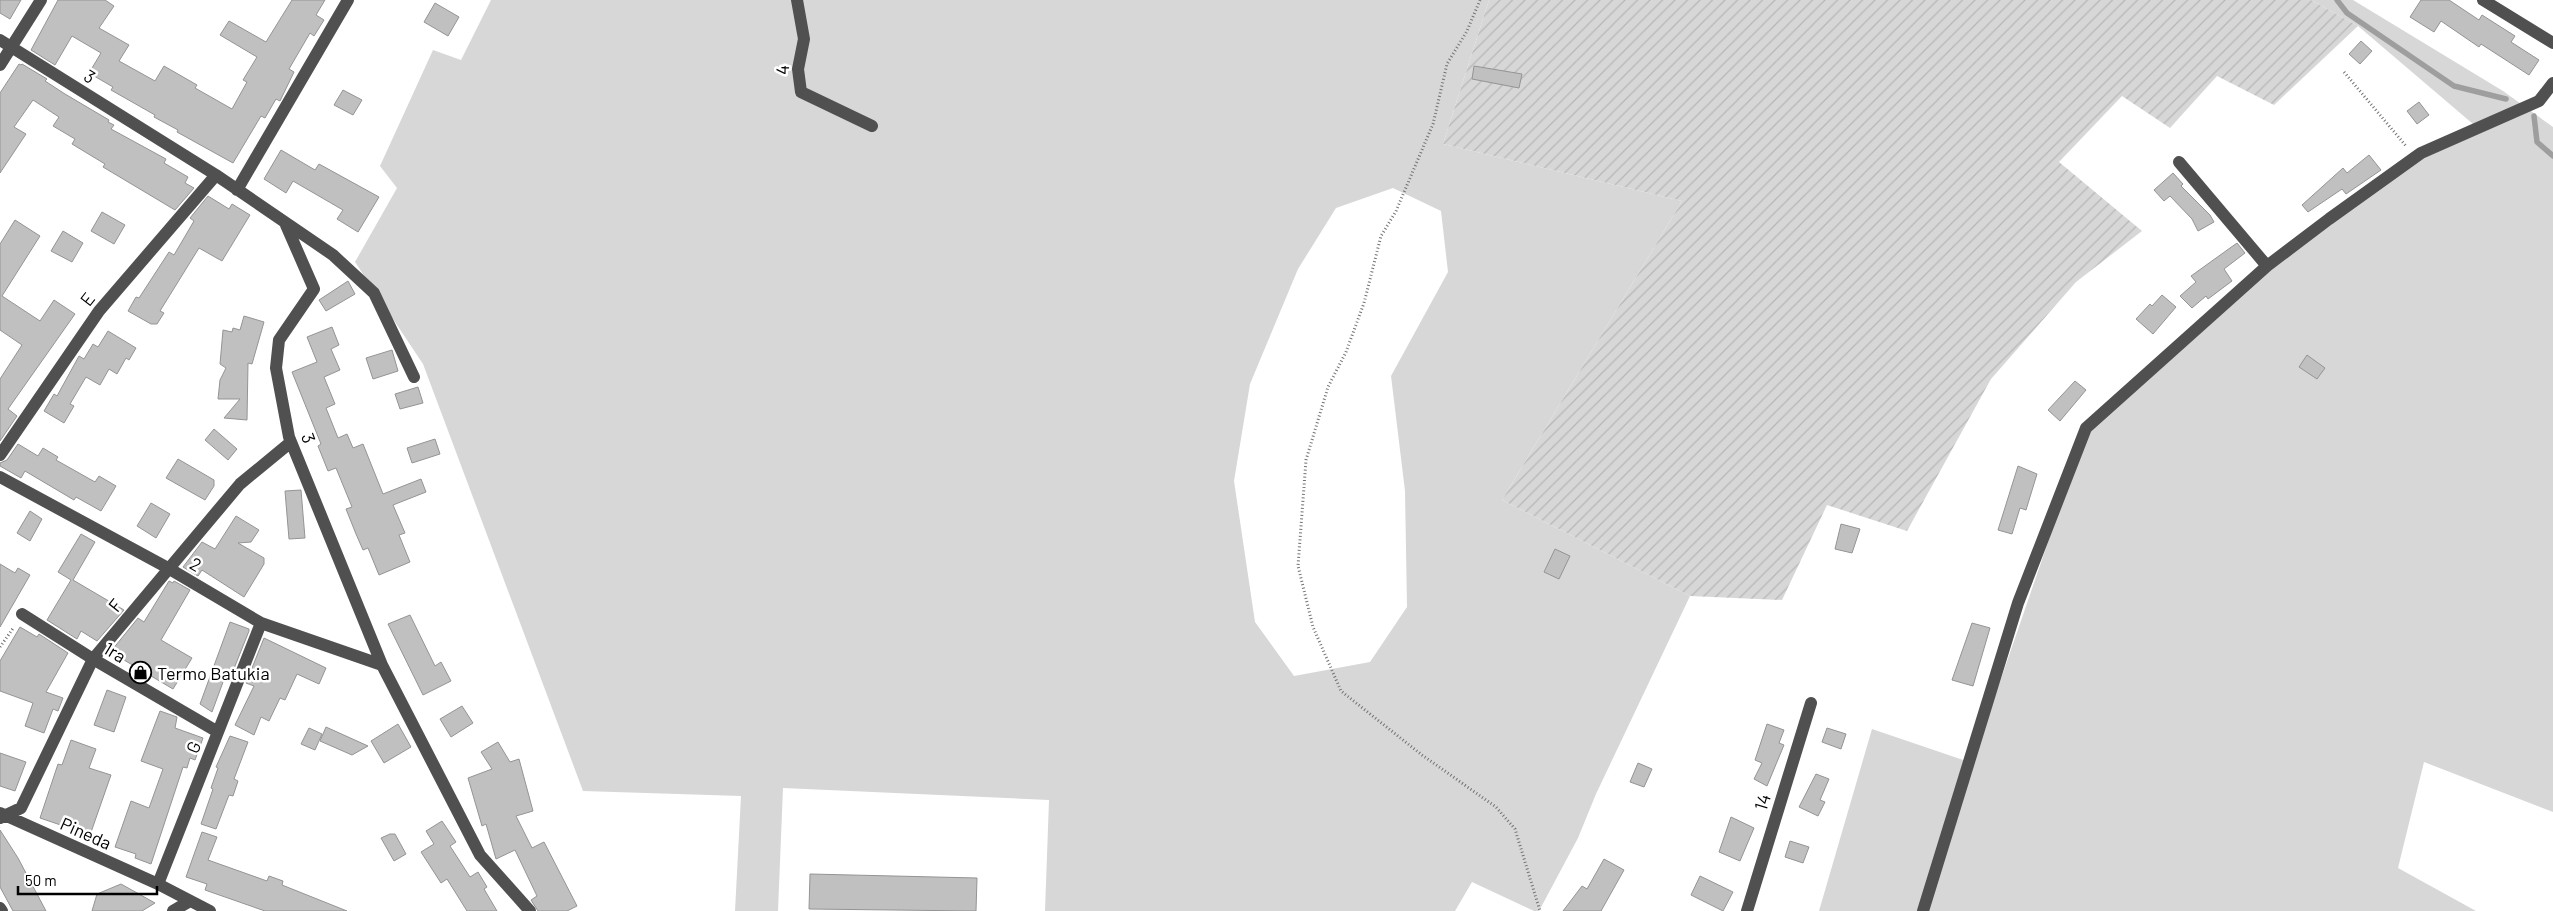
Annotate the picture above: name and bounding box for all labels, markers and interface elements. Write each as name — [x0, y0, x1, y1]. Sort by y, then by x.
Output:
street label: 3 — [80, 64, 100, 88]
street label: 4 — [771, 65, 793, 75]
street label: E — [75, 288, 99, 310]
street label: 3 — [297, 430, 321, 446]
street label: 2 — [186, 552, 206, 576]
street label: F — [103, 594, 127, 616]
street label: 1ra — [100, 637, 130, 667]
shop icon: Termo Batukia — [129, 661, 153, 685]
place label: Termo Batukia — [157, 662, 270, 684]
street label: G — [181, 738, 205, 756]
street label: 14 — [1749, 791, 1775, 813]
street label: Pineda — [57, 812, 115, 854]
scale bar — [18, 864, 156, 896]
text: 50 m — [25, 871, 57, 889]

